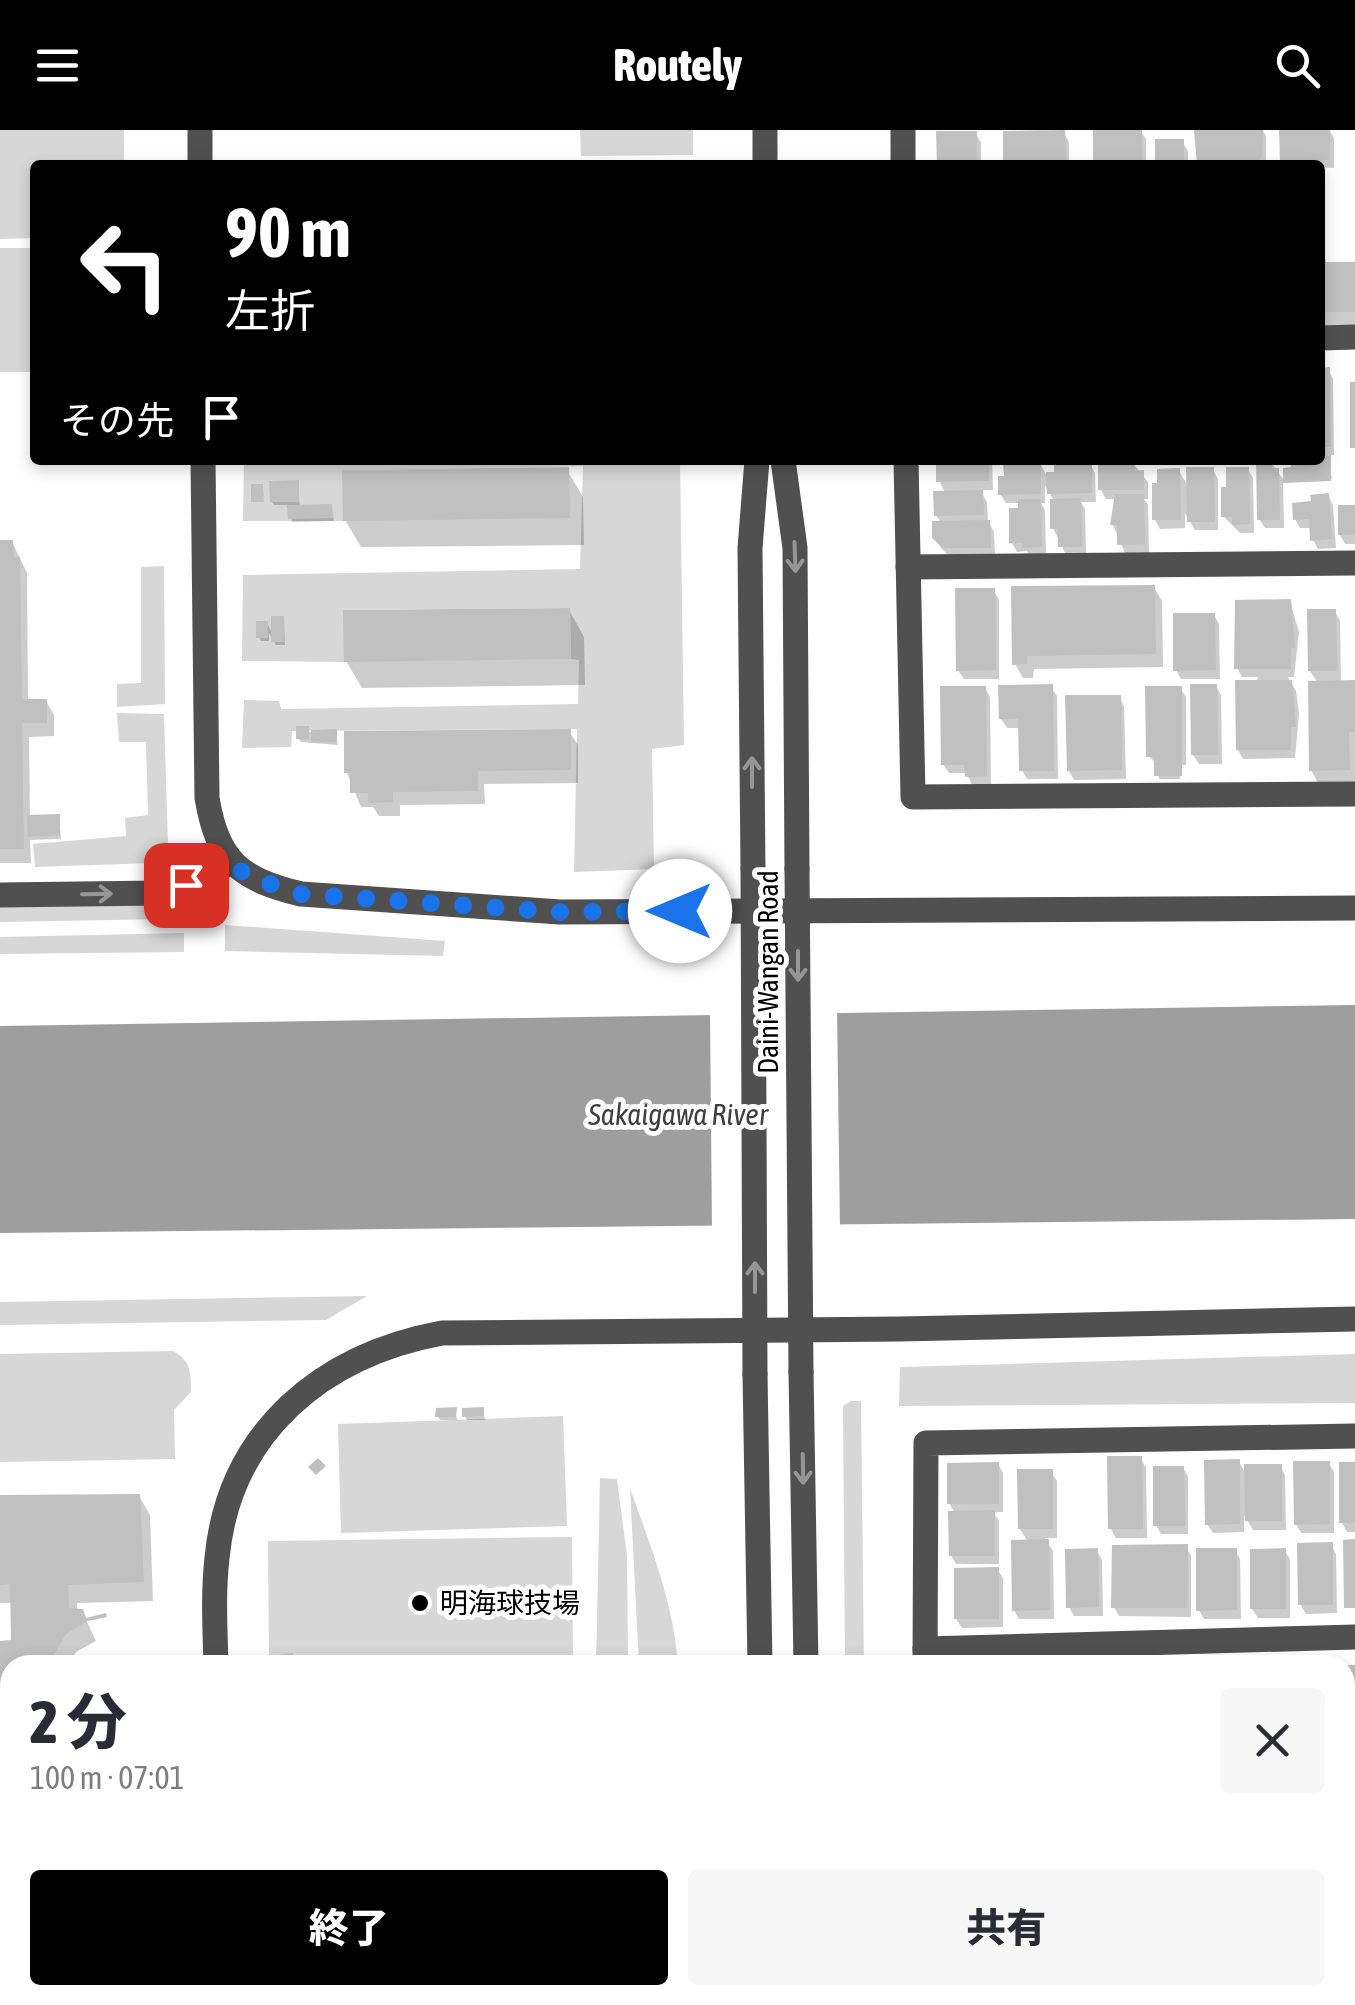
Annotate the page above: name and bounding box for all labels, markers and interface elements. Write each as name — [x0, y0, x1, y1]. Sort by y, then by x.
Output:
icon: menu — [30, 38, 85, 93]
icon: search — [1270, 38, 1325, 93]
text: Routely — [613, 39, 742, 91]
text: 90 m — [225, 192, 351, 272]
icon: left — [60, 200, 190, 330]
text: 左折 — [225, 285, 315, 337]
icon: arrive — [194, 390, 249, 445]
text: その先 — [60, 399, 174, 442]
one-way arrow — [785, 540, 804, 572]
one-way arrow — [742, 756, 762, 788]
pin — [144, 843, 229, 928]
icon: arrive — [159, 858, 214, 913]
position arrow — [628, 859, 732, 963]
street label: Daini-Wangan Road — [752, 870, 784, 1074]
one-way arrow — [80, 884, 113, 904]
one-way arrow — [788, 950, 808, 982]
water label: Sakaigawa River — [587, 1097, 769, 1131]
one-way arrow — [746, 1261, 764, 1294]
one-way arrow — [793, 1453, 812, 1485]
place label: 明海球技場 — [440, 1587, 580, 1619]
marker: 明海球技場 — [409, 1592, 431, 1614]
text: 2 分 — [30, 1687, 126, 1756]
button: close — [1220, 1688, 1325, 1793]
text: 100 m · 07:01 — [30, 1759, 185, 1796]
button: 終了 — [30, 1870, 668, 1985]
button: 共有 — [688, 1870, 1325, 1985]

